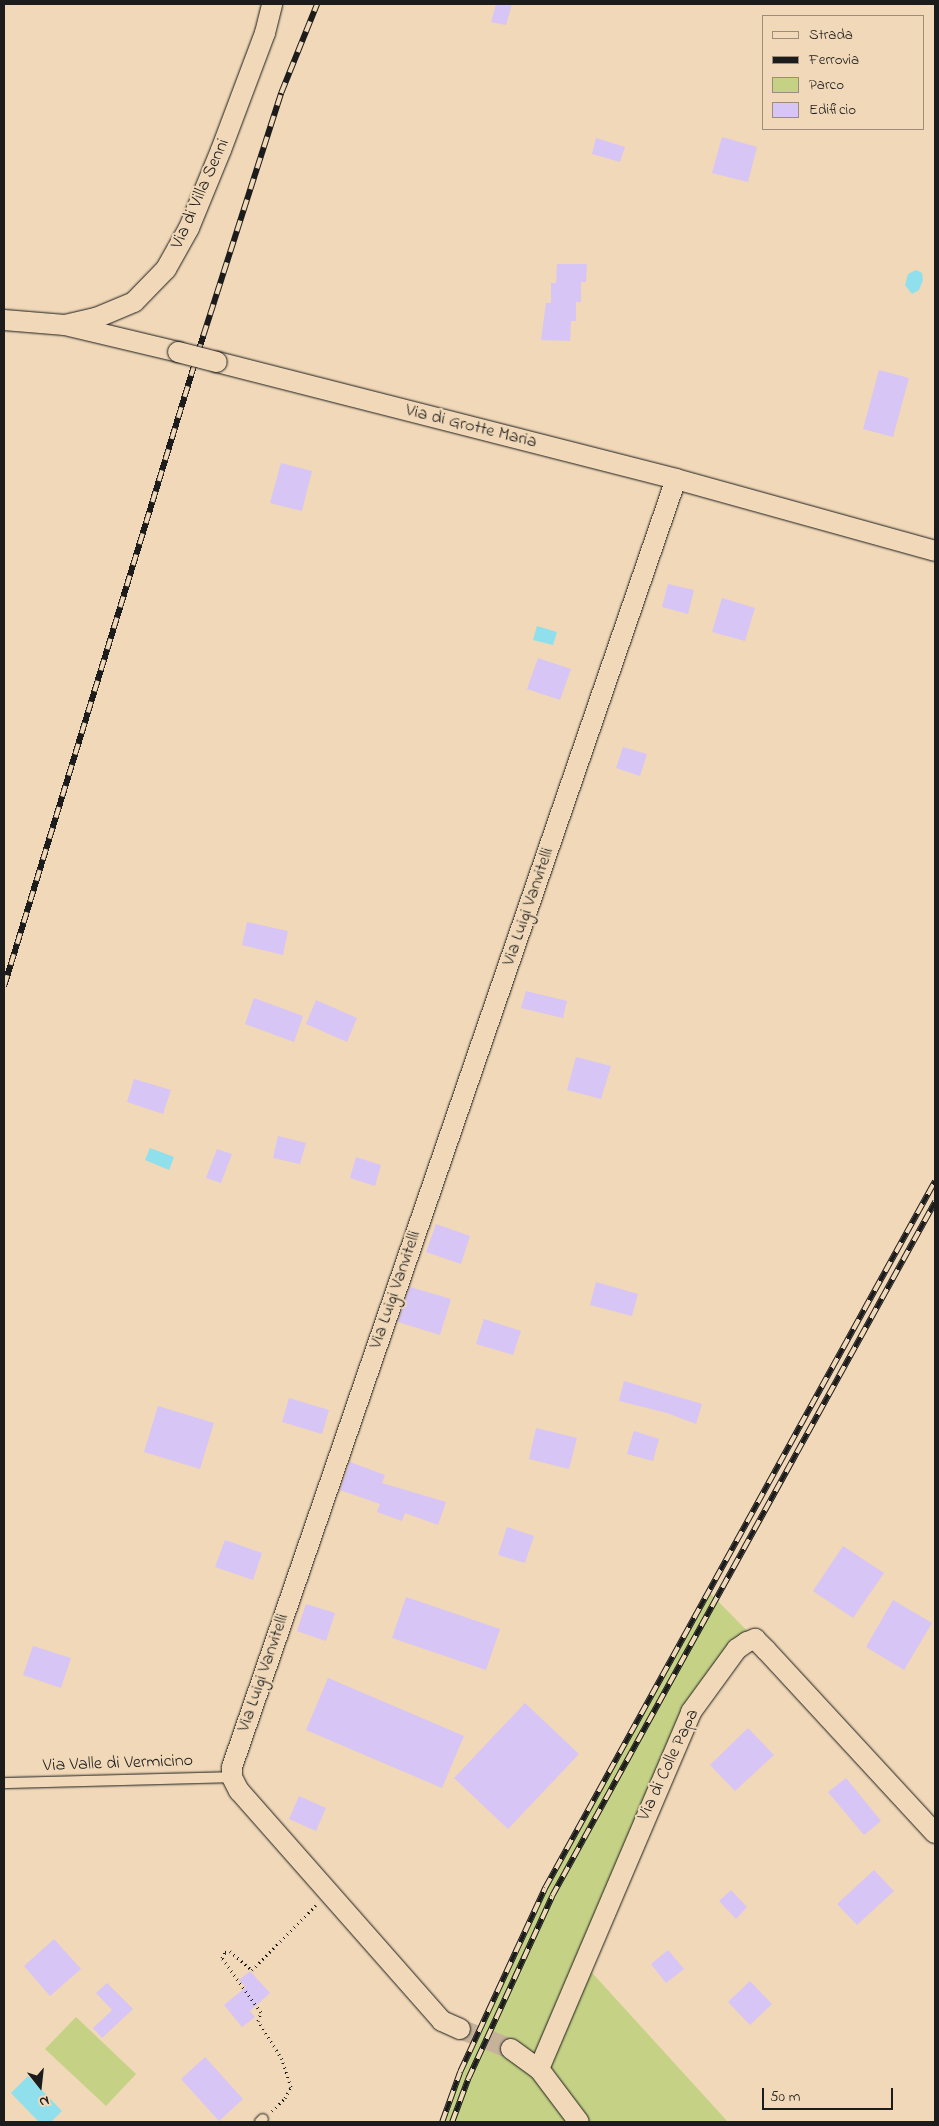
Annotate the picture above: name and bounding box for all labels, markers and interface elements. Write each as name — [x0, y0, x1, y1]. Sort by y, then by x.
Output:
legend — [762, 15, 924, 130]
text: Strada — [809, 24, 853, 46]
text: Ferrovia — [809, 49, 859, 71]
text: Parco — [809, 74, 844, 96]
text: Edificio — [809, 99, 856, 121]
street label: Via di Villa Senni — [167, 136, 235, 252]
street label: Via di Grotte Maria — [403, 400, 539, 454]
street label: Via Luigi Vanvitelli — [499, 845, 559, 969]
street label: Via Luigi Vanvitelli — [366, 1228, 426, 1352]
street label: Via Luigi Vanvitelli — [234, 1611, 294, 1735]
street label: Via di Colle Papa — [634, 1706, 704, 1824]
street label: Via Valle di Vermicino — [43, 1751, 193, 1777]
north arrow — [15, 2061, 65, 2111]
scale bar — [764, 2078, 895, 2110]
text: 50 m — [770, 2086, 800, 2108]
text: N — [37, 2090, 52, 2112]

